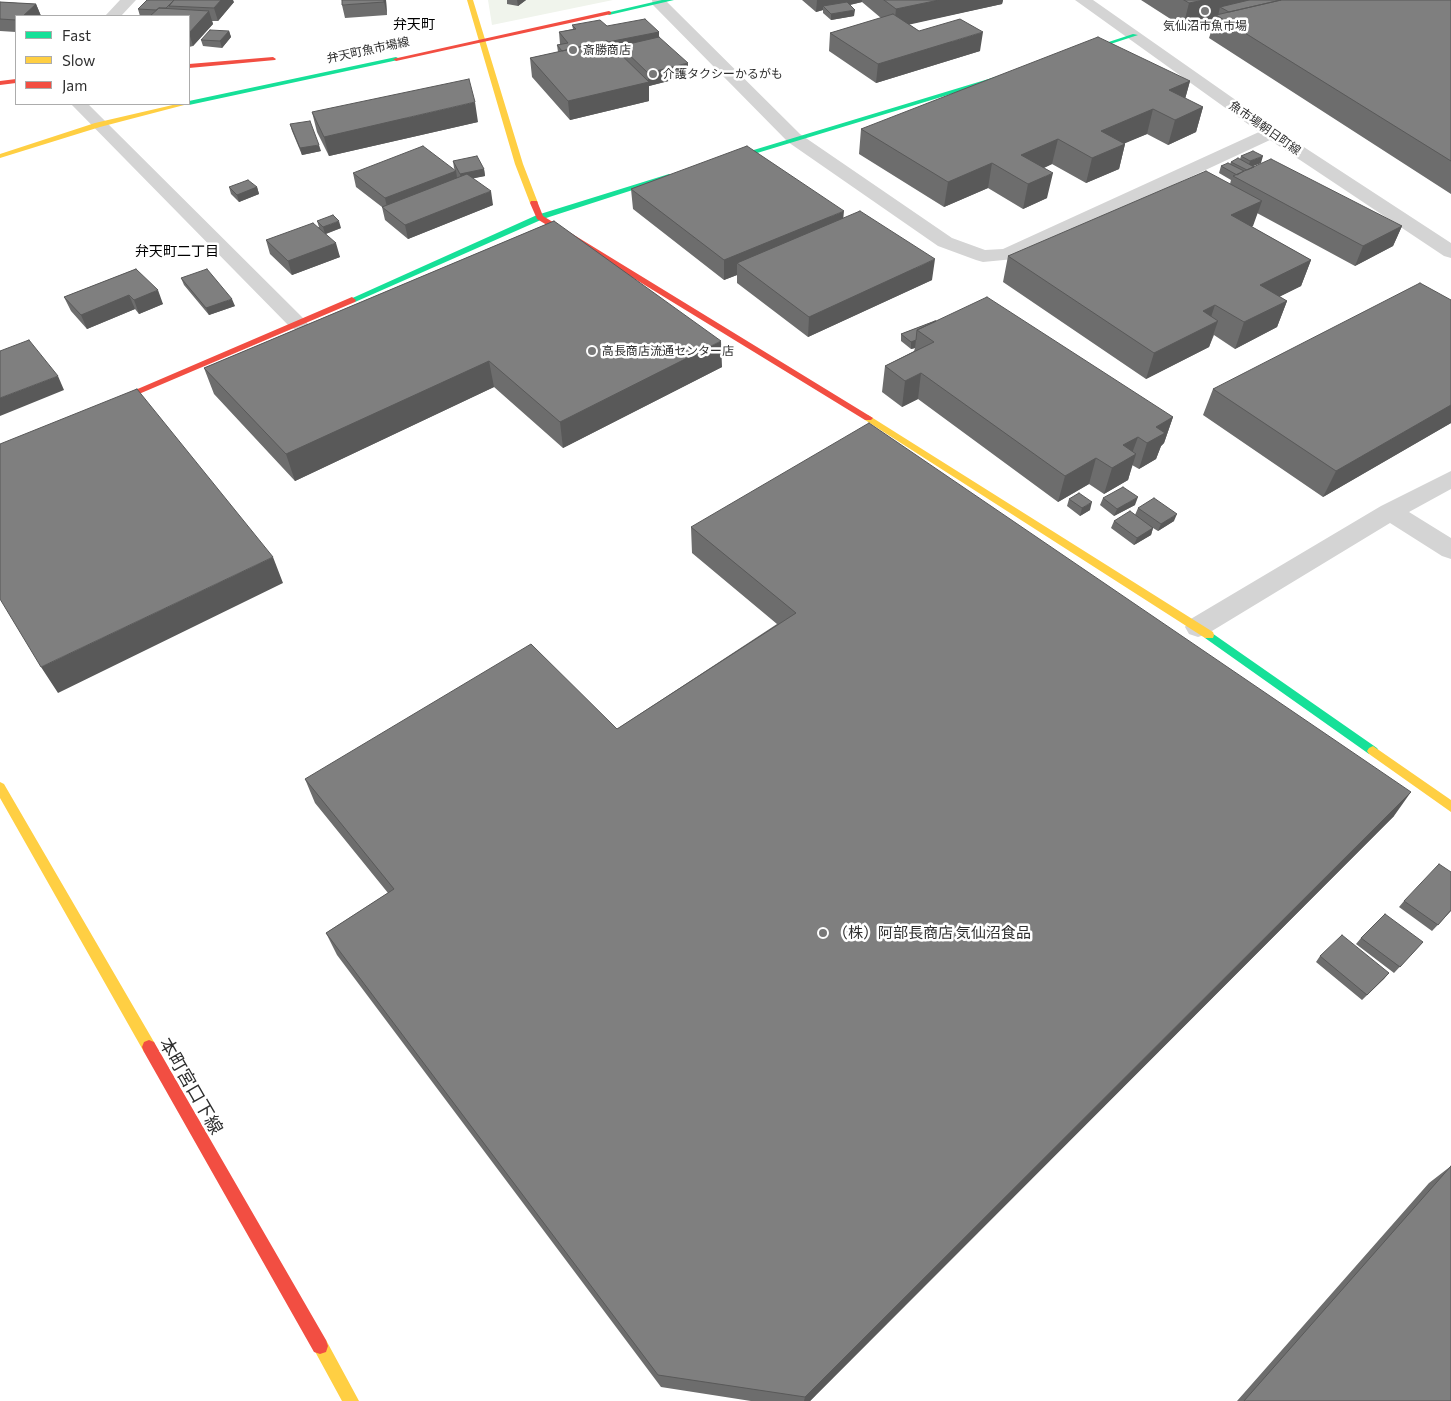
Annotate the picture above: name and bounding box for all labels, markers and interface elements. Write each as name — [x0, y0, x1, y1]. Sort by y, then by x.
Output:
marker: 気仙沼市魚市場 — [1199, 5, 1211, 17]
legend — [15, 15, 190, 105]
district label: 弁天町 — [393, 16, 435, 32]
place label: 気仙沼市魚市場 — [1163, 19, 1247, 33]
text: Fast — [62, 26, 91, 44]
street label: 弁天町魚市場線 — [325, 34, 411, 66]
place label: 斎勝商店 — [583, 43, 631, 57]
marker: 斎勝商店 — [567, 44, 579, 56]
text: Slow — [62, 51, 95, 69]
place label: 介護タクシーかるがも — [663, 67, 783, 81]
marker: 介護タクシーかるがも — [647, 68, 659, 80]
text: Jam — [62, 76, 87, 94]
street label: 魚市場朝日町線 — [1226, 98, 1304, 158]
district label: 弁天町二丁目 — [135, 243, 219, 259]
place label: 高長商店流通センター店 — [602, 344, 734, 358]
marker: 高長商店流通センター店 — [586, 345, 598, 357]
place label: （株）阿部長商店 気仙沼食品 — [833, 924, 1031, 942]
marker: （株）阿部長商店 気仙沼食品 — [817, 927, 829, 939]
street label: 本町宮口下線 — [155, 1034, 227, 1138]

